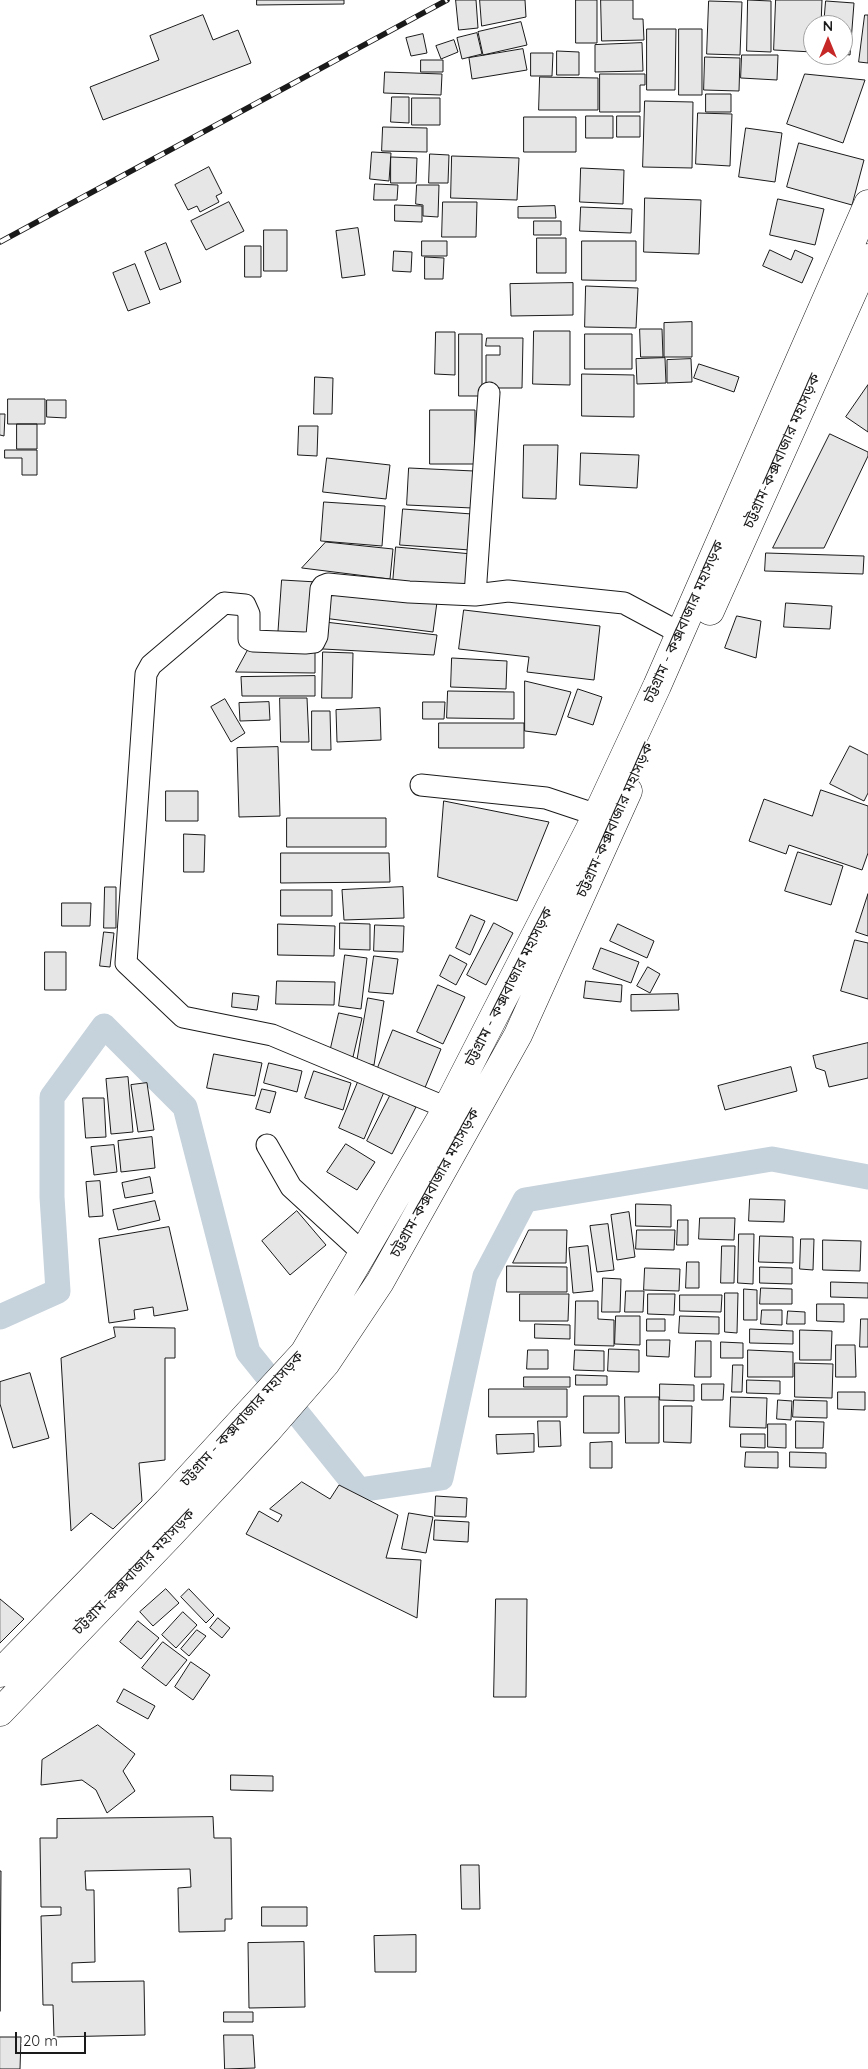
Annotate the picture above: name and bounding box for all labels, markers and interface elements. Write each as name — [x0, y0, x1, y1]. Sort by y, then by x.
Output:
north arrow — [803, 15, 853, 65]
text: N — [823, 17, 833, 35]
street label: চট্টগ্রাম-কক্সবাজার মহাসড়ক — [740, 371, 824, 531]
street label: চট্টগ্রাম - কক্সবাজার মহাসড়ক — [640, 538, 728, 706]
street label: চট্টগ্রাম-কক্সবাজার মহাসড়ক — [573, 740, 657, 900]
street label: চট্টগ্রাম - কক্সবাজার মহাসড়ক — [461, 905, 557, 1069]
street label: চট্টগ্রাম-কক্সবাজার মহাসড়ক — [386, 1105, 484, 1261]
street label: চট্টগ্রাম - কক্সবাজার মহাসড়ক — [176, 1348, 308, 1490]
street label: চট্টগ্রাম-কক্সবাজার মহাসড়ক — [69, 1505, 199, 1639]
scale bar — [18, 2022, 89, 2054]
text: 20 m — [23, 2031, 58, 2050]

